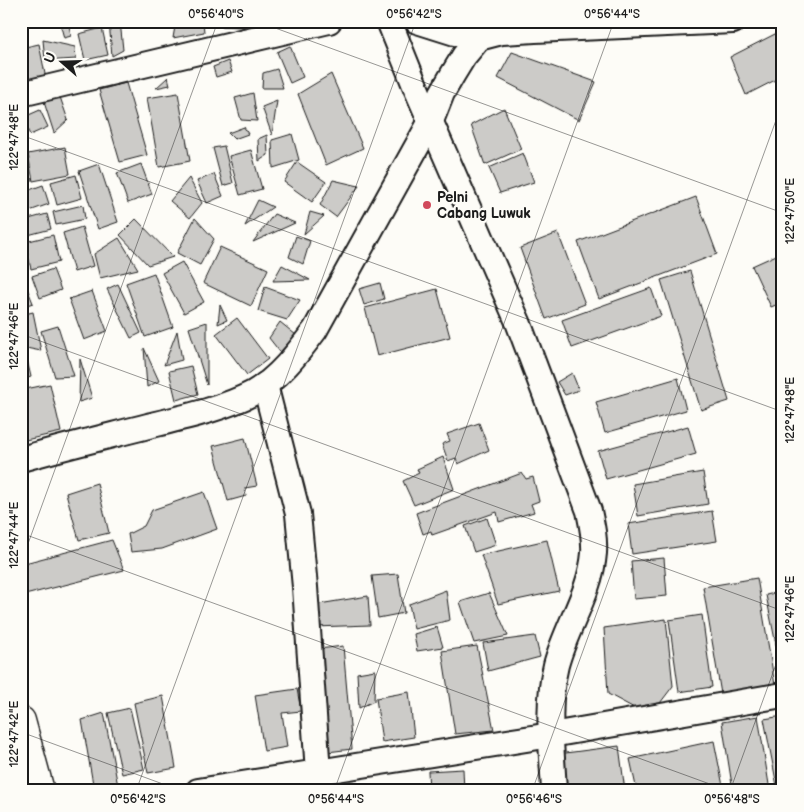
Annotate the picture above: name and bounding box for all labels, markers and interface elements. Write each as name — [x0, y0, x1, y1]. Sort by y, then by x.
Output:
text: 0°56'40"S — [188, 7, 244, 22]
text: 0°56'42"S — [386, 7, 442, 22]
text: 0°56'44"S — [584, 7, 640, 22]
north arrow — [38, 38, 88, 88]
text: U — [41, 50, 60, 65]
text: 122°47'48"E — [7, 104, 22, 170]
text: 122°47'50"E — [783, 178, 798, 244]
place label: Pelni Cabang Luwuk — [437, 189, 531, 222]
marker: Pelni Cabang Luwuk — [421, 199, 433, 211]
text: 122°47'46"E — [7, 302, 22, 369]
text: 122°47'48"E — [783, 377, 798, 443]
text: 122°47'44"E — [7, 501, 22, 568]
text: 122°47'46"E — [783, 575, 798, 642]
text: 122°47'42"E — [7, 701, 22, 767]
text: 0°56'42"S — [110, 792, 166, 807]
text: 0°56'44"S — [308, 792, 364, 807]
text: 0°56'46"S — [506, 792, 562, 807]
text: 0°56'48"S — [704, 792, 760, 807]

